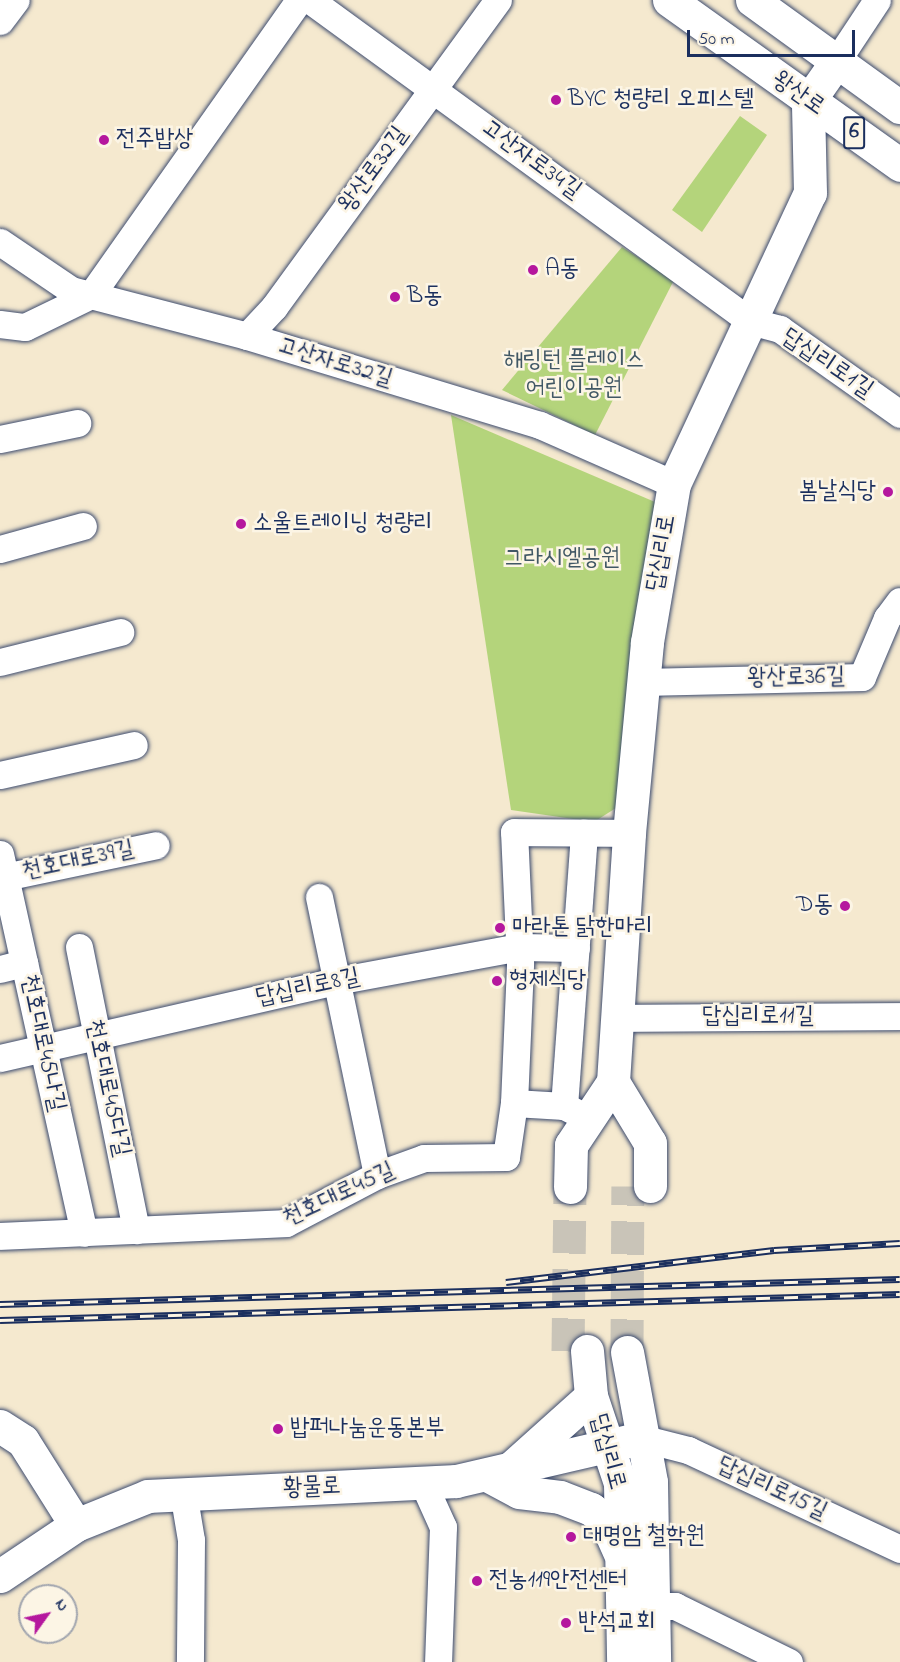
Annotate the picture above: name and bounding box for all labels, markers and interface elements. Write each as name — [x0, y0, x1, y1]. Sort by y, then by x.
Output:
scale bar — [690, 18, 858, 56]
text: 50 m — [698, 27, 735, 53]
street label: 왕산로 — [766, 66, 830, 122]
place label: BYC 청량리 오피스텔 — [568, 86, 754, 114]
marker: BYC 청량리 오피스텔 — [549, 93, 563, 107]
street label: 고산자로34길 — [475, 114, 587, 206]
road number: 6 — [842, 114, 866, 152]
street label: 왕산로32길 — [333, 121, 415, 219]
place label: 전주밥상 — [116, 126, 193, 154]
marker: 전주밥상 — [97, 133, 111, 147]
place label: A동 — [545, 256, 579, 284]
marker: A동 — [526, 263, 540, 277]
place label: B동 — [407, 283, 442, 311]
marker: B동 — [388, 290, 402, 304]
street label: 답십리로1길 — [776, 323, 878, 405]
street label: 고산자로32길 — [274, 332, 396, 394]
park label: 해링턴 플레이스 어린이공원 — [503, 347, 645, 403]
place label: 봄날식당 — [799, 478, 876, 506]
marker: 봄날식당 — [881, 485, 895, 499]
place label: 소울트레이닝 청량리 — [253, 510, 433, 538]
street label: 답십리로 — [641, 512, 683, 594]
marker: 소울트레이닝 청량리 — [234, 517, 248, 531]
park label: 그라시엘공원 — [504, 545, 620, 573]
street label: 왕산로36길 — [747, 663, 845, 693]
street label: 천호대로39길 — [19, 835, 137, 887]
place label: D동 — [796, 892, 833, 920]
marker: D동 — [838, 899, 852, 913]
place label: 마라톤 닭한마리 — [512, 914, 653, 942]
marker: 마라톤 닭한마리 — [493, 921, 507, 935]
street label: 답십리로8길 — [253, 963, 363, 1013]
place label: 형제식당 — [509, 967, 586, 995]
street label: 천호대로45나길 — [13, 972, 71, 1114]
marker: 형제식당 — [490, 974, 504, 988]
street label: 답십리로11길 — [702, 1003, 814, 1031]
street label: 천호대로45다길 — [78, 1017, 136, 1159]
street label: 천호대로45길 — [278, 1157, 400, 1233]
street label: 답십리로 — [583, 1411, 631, 1493]
place label: 밥퍼나눔운동본부 — [290, 1415, 445, 1443]
marker: 밥퍼나눔운동본부 — [271, 1422, 285, 1436]
street label: 답십리로15길 — [712, 1451, 832, 1527]
street label: 황물로 — [283, 1473, 341, 1503]
place label: 대명암 철학원 — [583, 1523, 705, 1551]
marker: 대명암 철학원 — [564, 1530, 578, 1544]
place label: 전농119안전센터 — [489, 1567, 627, 1595]
marker: 전농119안전센터 — [470, 1574, 484, 1588]
north arrow — [18, 1584, 78, 1644]
text: N — [48, 1594, 74, 1616]
place label: 반석교회 — [578, 1609, 655, 1637]
marker: 반석교회 — [559, 1616, 573, 1630]

